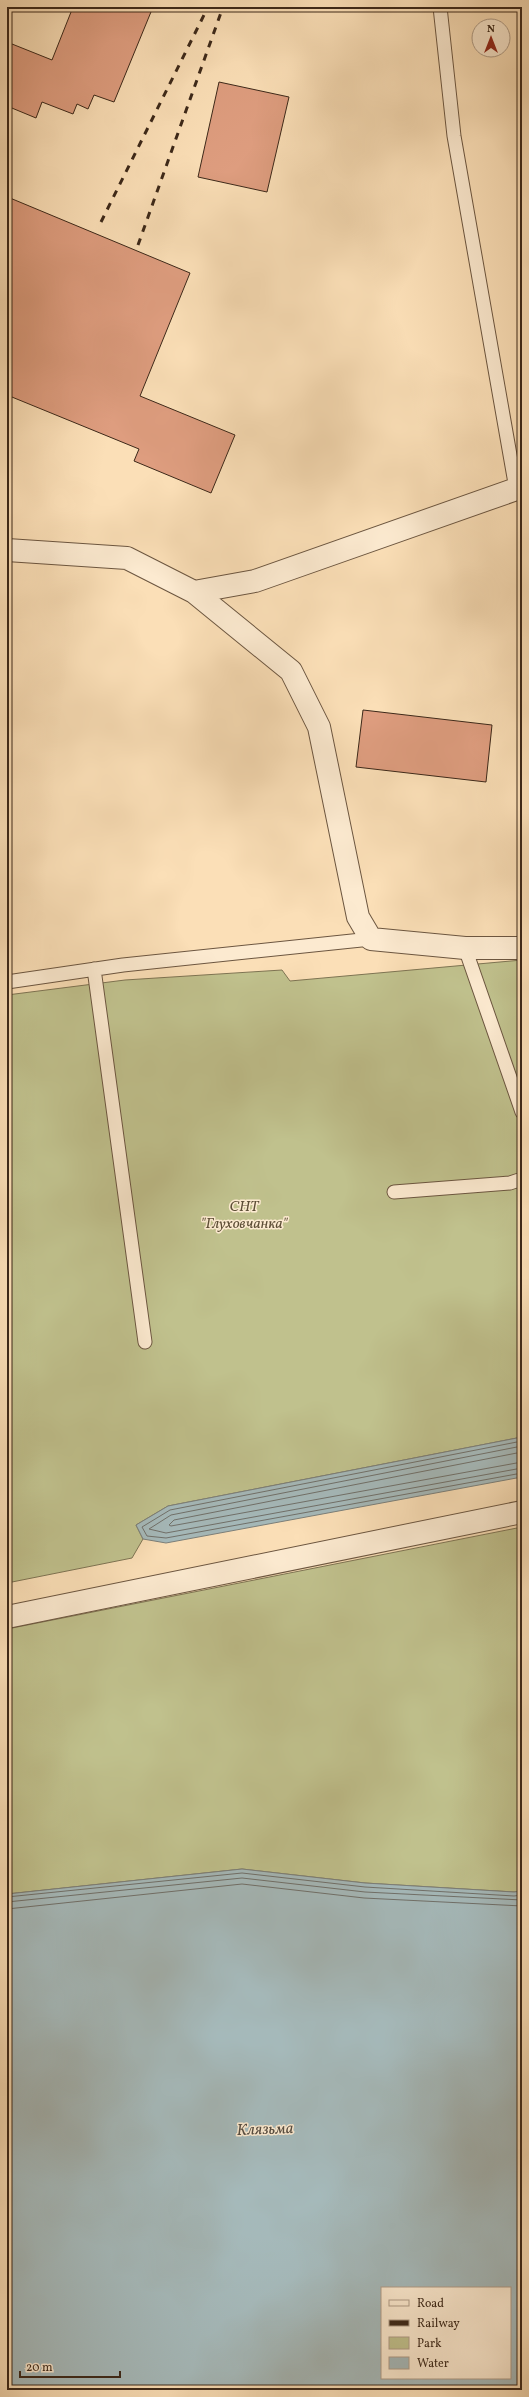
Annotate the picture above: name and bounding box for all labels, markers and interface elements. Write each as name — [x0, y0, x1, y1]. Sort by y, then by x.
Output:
north arrow — [471, 18, 511, 58]
text: N — [487, 22, 495, 37]
park label: СНТ "Глуховчанка" — [201, 1197, 288, 1235]
water label: Клязьма — [236, 2118, 294, 2142]
legend — [381, 2287, 511, 2379]
text: Road — [417, 2296, 444, 2312]
text: Railway — [417, 2316, 460, 2332]
text: Park — [417, 2336, 442, 2352]
scale bar — [20, 2353, 120, 2379]
text: Water — [417, 2356, 449, 2372]
text: 20 m — [26, 2360, 53, 2376]

